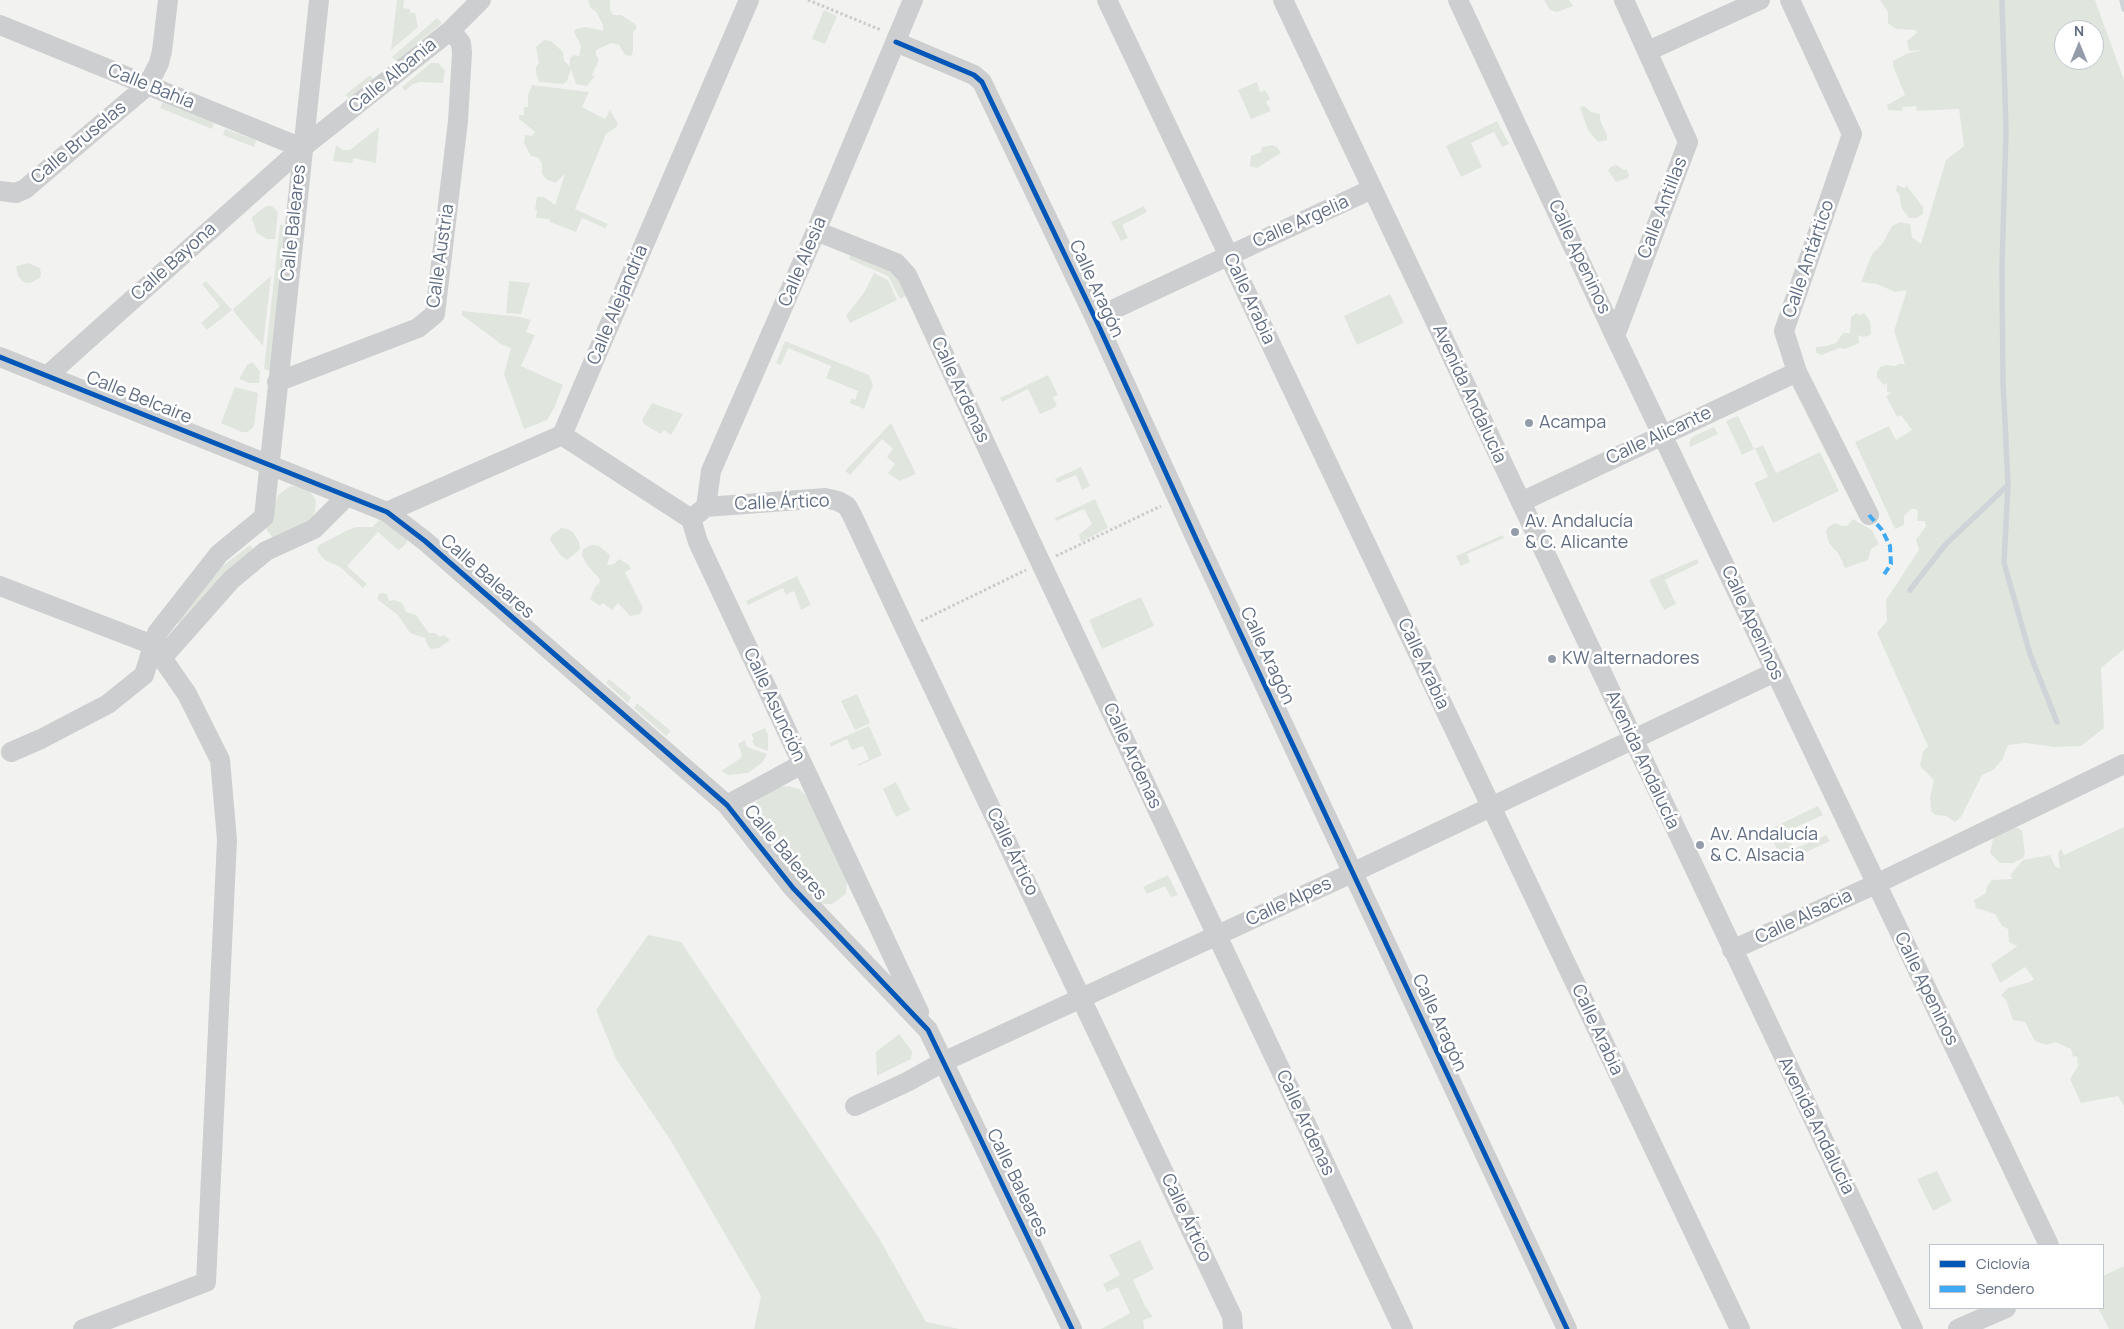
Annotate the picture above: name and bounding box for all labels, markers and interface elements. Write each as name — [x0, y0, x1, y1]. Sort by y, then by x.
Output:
north arrow — [2054, 20, 2104, 70]
text: N — [2074, 21, 2084, 40]
street label: Calle Albania — [345, 34, 441, 118]
street label: Calle Bahía — [105, 60, 197, 114]
street label: Calle Bruselas — [27, 97, 131, 189]
street label: Calle Antillas — [1634, 154, 1692, 262]
street label: Calle Baleares — [277, 164, 311, 282]
street label: Calle Argelia — [1250, 191, 1352, 253]
street label: Calle Apeninos — [1543, 197, 1615, 317]
street label: Calle Antártico — [1779, 197, 1839, 321]
street label: Calle Austria — [423, 203, 459, 309]
street label: Calle Alesia — [774, 214, 832, 310]
street label: Calle Bayona — [127, 218, 221, 306]
street label: Calle Aragón — [1064, 237, 1128, 341]
street label: Calle Alejandría — [583, 242, 653, 368]
street label: Calle Arabia — [1219, 250, 1279, 348]
street label: Avenida Andalucía — [1427, 321, 1511, 467]
street label: Calle Ardenas — [926, 334, 994, 446]
street label: Calle Belcaire — [83, 367, 195, 429]
street label: Calle Alicante — [1603, 402, 1715, 470]
place label: Acampa — [1539, 412, 1606, 434]
marker: Acampa — [1523, 417, 1535, 429]
street label: Calle Ártico — [734, 491, 830, 515]
place label: Av. Andalucía & C. Alicante — [1525, 511, 1633, 554]
marker: Av. Andalucía & C. Alicante — [1509, 526, 1521, 538]
street label: Calle Baleares — [436, 530, 538, 624]
street label: Calle Apeninos — [1716, 563, 1788, 683]
street label: Calle Aragón — [1235, 604, 1299, 708]
street label: Calle Arabia — [1393, 615, 1453, 713]
street label: Calle Asunción — [738, 645, 810, 765]
place label: KW alternadores — [1562, 648, 1699, 670]
marker: KW alternadores — [1546, 653, 1558, 665]
street label: Avenida Andalucía — [1600, 687, 1684, 833]
street label: Calle Ardenas — [1098, 700, 1166, 812]
street label: Calle Baleares — [739, 801, 831, 905]
street label: Calle Ártico — [981, 805, 1043, 899]
place label: Av. Andalucía & C. Alsacia — [1710, 824, 1818, 866]
marker: Av. Andalucía & C. Alsacia — [1694, 839, 1706, 851]
street label: Calle Alpes — [1243, 873, 1335, 931]
street label: Calle Alsacia — [1752, 885, 1856, 949]
street label: Calle Apeninos — [1889, 929, 1963, 1049]
street label: Calle Aragón — [1407, 971, 1471, 1075]
street label: Calle Arabia — [1567, 981, 1627, 1079]
street label: Avenida Andalucía — [1773, 1054, 1859, 1198]
street label: Calle Ardenas — [1271, 1067, 1339, 1179]
street label: Calle Baleares — [982, 1126, 1052, 1240]
street label: Calle Ártico — [1156, 1170, 1216, 1266]
legend — [1929, 1244, 2104, 1309]
text: Ciclovía — [1976, 1253, 2030, 1274]
text: Sendero — [1976, 1278, 2034, 1299]

